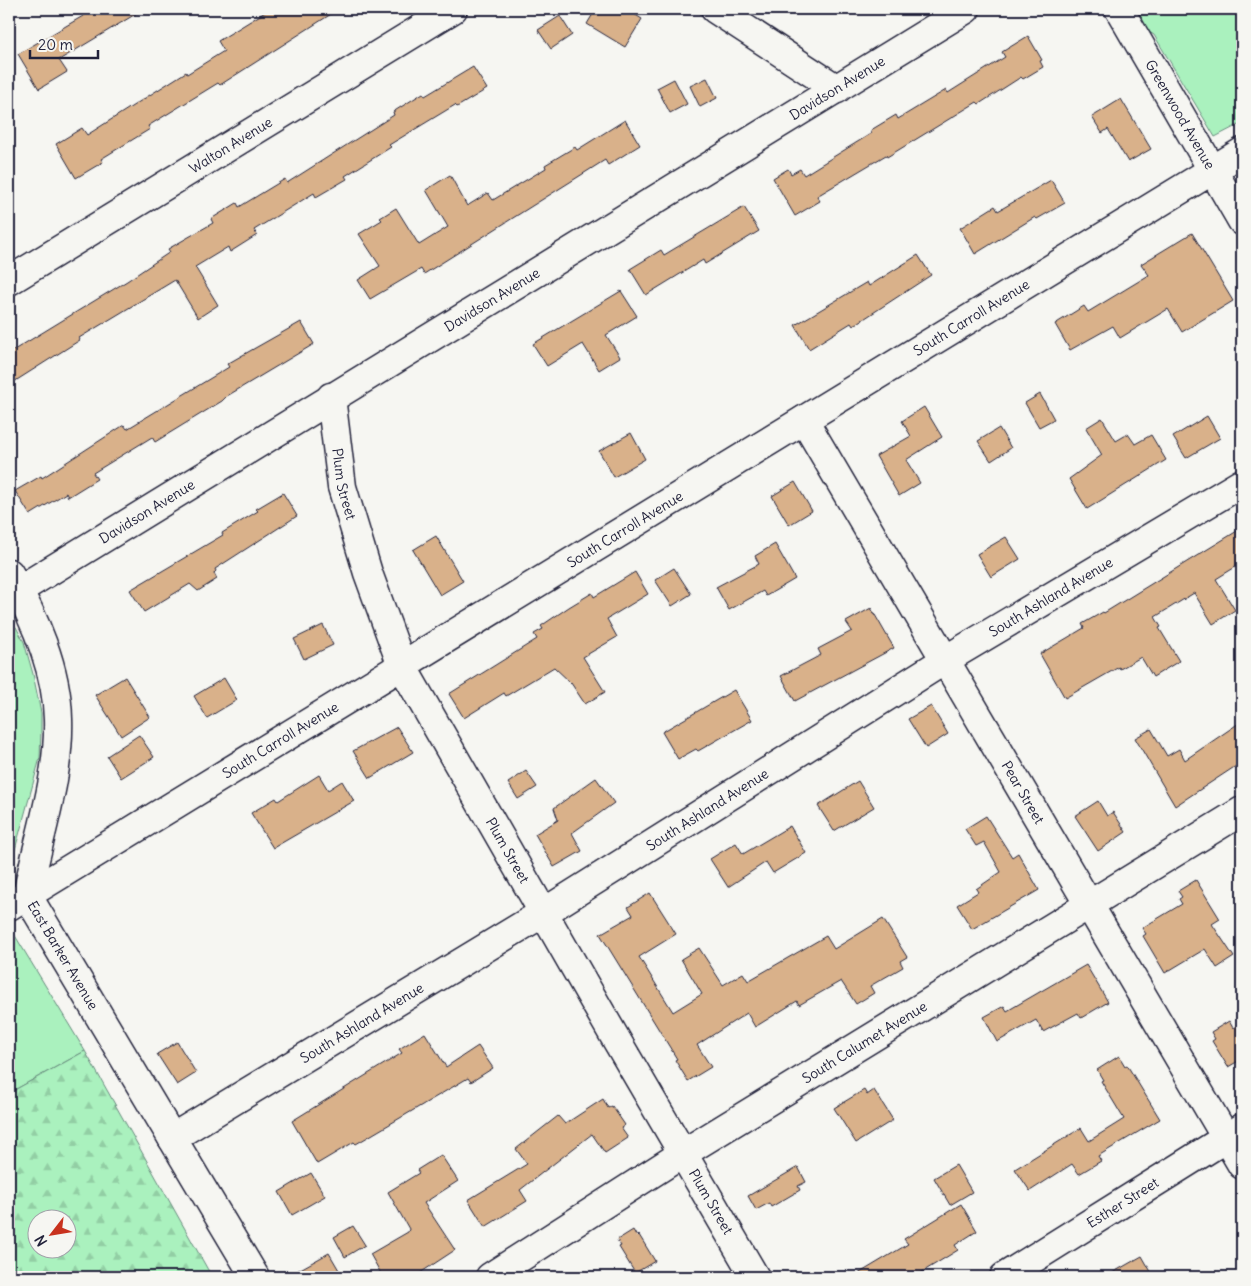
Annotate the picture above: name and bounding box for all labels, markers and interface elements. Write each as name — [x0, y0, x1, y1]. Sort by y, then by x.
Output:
scale bar — [30, 28, 98, 60]
text: 20 m — [38, 35, 73, 54]
street label: Davidson Avenue — [786, 52, 888, 124]
street label: Greenwood Avenue — [1141, 56, 1219, 173]
street label: Walton Avenue — [186, 113, 276, 178]
street label: Davidson Avenue — [441, 264, 543, 336]
street label: South Carroll Avenue — [910, 275, 1033, 360]
street label: Plum Street — [328, 447, 360, 522]
street label: Davidson Avenue — [96, 475, 198, 548]
street label: South Carroll Avenue — [564, 487, 686, 572]
street label: South Ashland Avenue — [985, 553, 1116, 641]
street label: South Carroll Avenue — [219, 698, 342, 782]
street label: Pear Street — [997, 758, 1049, 827]
street label: South Ashland Avenue — [643, 764, 772, 855]
street label: Plum Street — [482, 814, 534, 887]
street label: East Barker Avenue — [24, 897, 102, 1013]
street label: South Ashland Avenue — [297, 979, 427, 1067]
street label: South Calumet Avenue — [799, 997, 930, 1087]
street label: Plum Street — [685, 1166, 737, 1238]
street label: Esther Street — [1083, 1173, 1162, 1232]
north arrow — [28, 1208, 78, 1258]
text: N — [31, 1232, 51, 1249]

